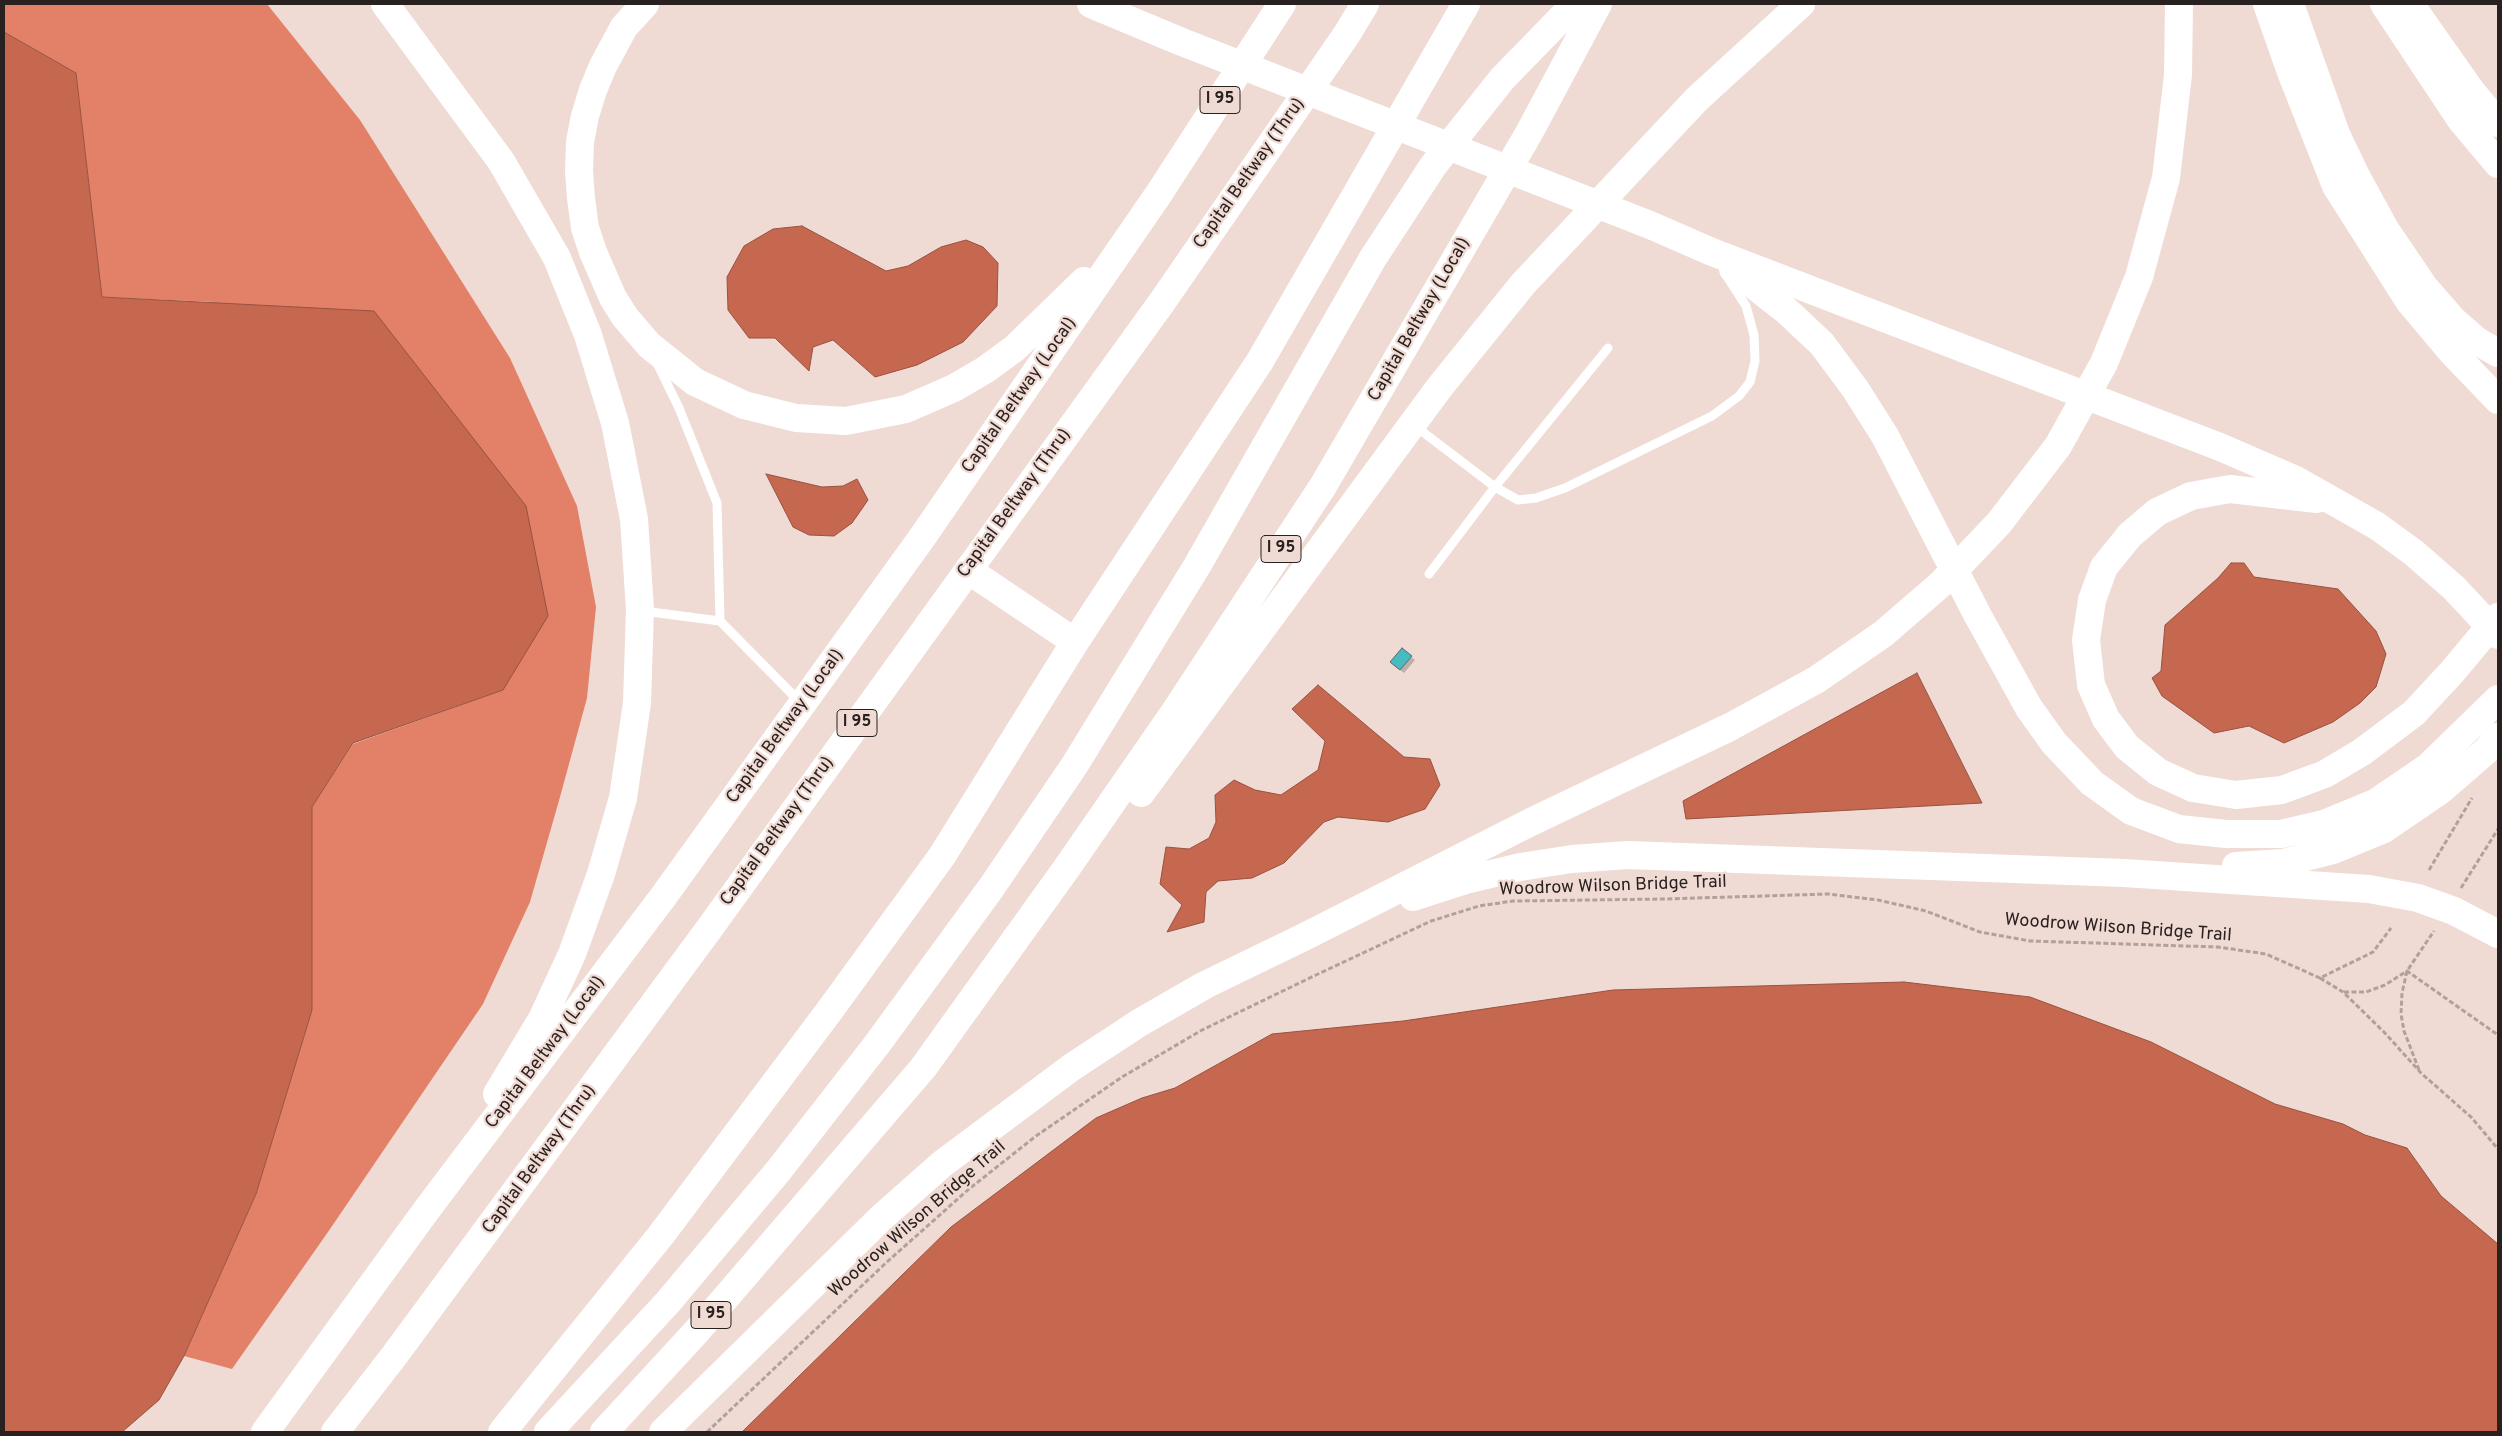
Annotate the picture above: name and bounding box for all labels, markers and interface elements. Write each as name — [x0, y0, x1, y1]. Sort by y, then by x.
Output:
road number: I 95 — [1200, 86, 1240, 114]
street label: Capital Beltway (Thru) — [1190, 94, 1310, 254]
street label: Capital Beltway (Local) — [1364, 234, 1476, 406]
street label: Capital Beltway (Local) — [958, 314, 1082, 478]
street label: Capital Beltway (Thru) — [954, 425, 1076, 583]
road number: I 95 — [1261, 536, 1301, 562]
street label: Capital Beltway (Local) — [723, 646, 849, 808]
road number: I 95 — [837, 710, 877, 736]
street label: Capital Beltway (Thru) — [717, 753, 839, 911]
street label: Woodrow Wilson Bridge Trail — [1499, 872, 1727, 902]
street label: Woodrow Wilson Bridge Trail — [2004, 910, 2232, 948]
street label: Capital Beltway (Local) — [482, 972, 610, 1134]
street label: Capital Beltway (Thru) — [479, 1081, 601, 1239]
street label: Woodrow Wilson Bridge Trail — [825, 1137, 1011, 1303]
road number: I 95 — [691, 1302, 731, 1328]

